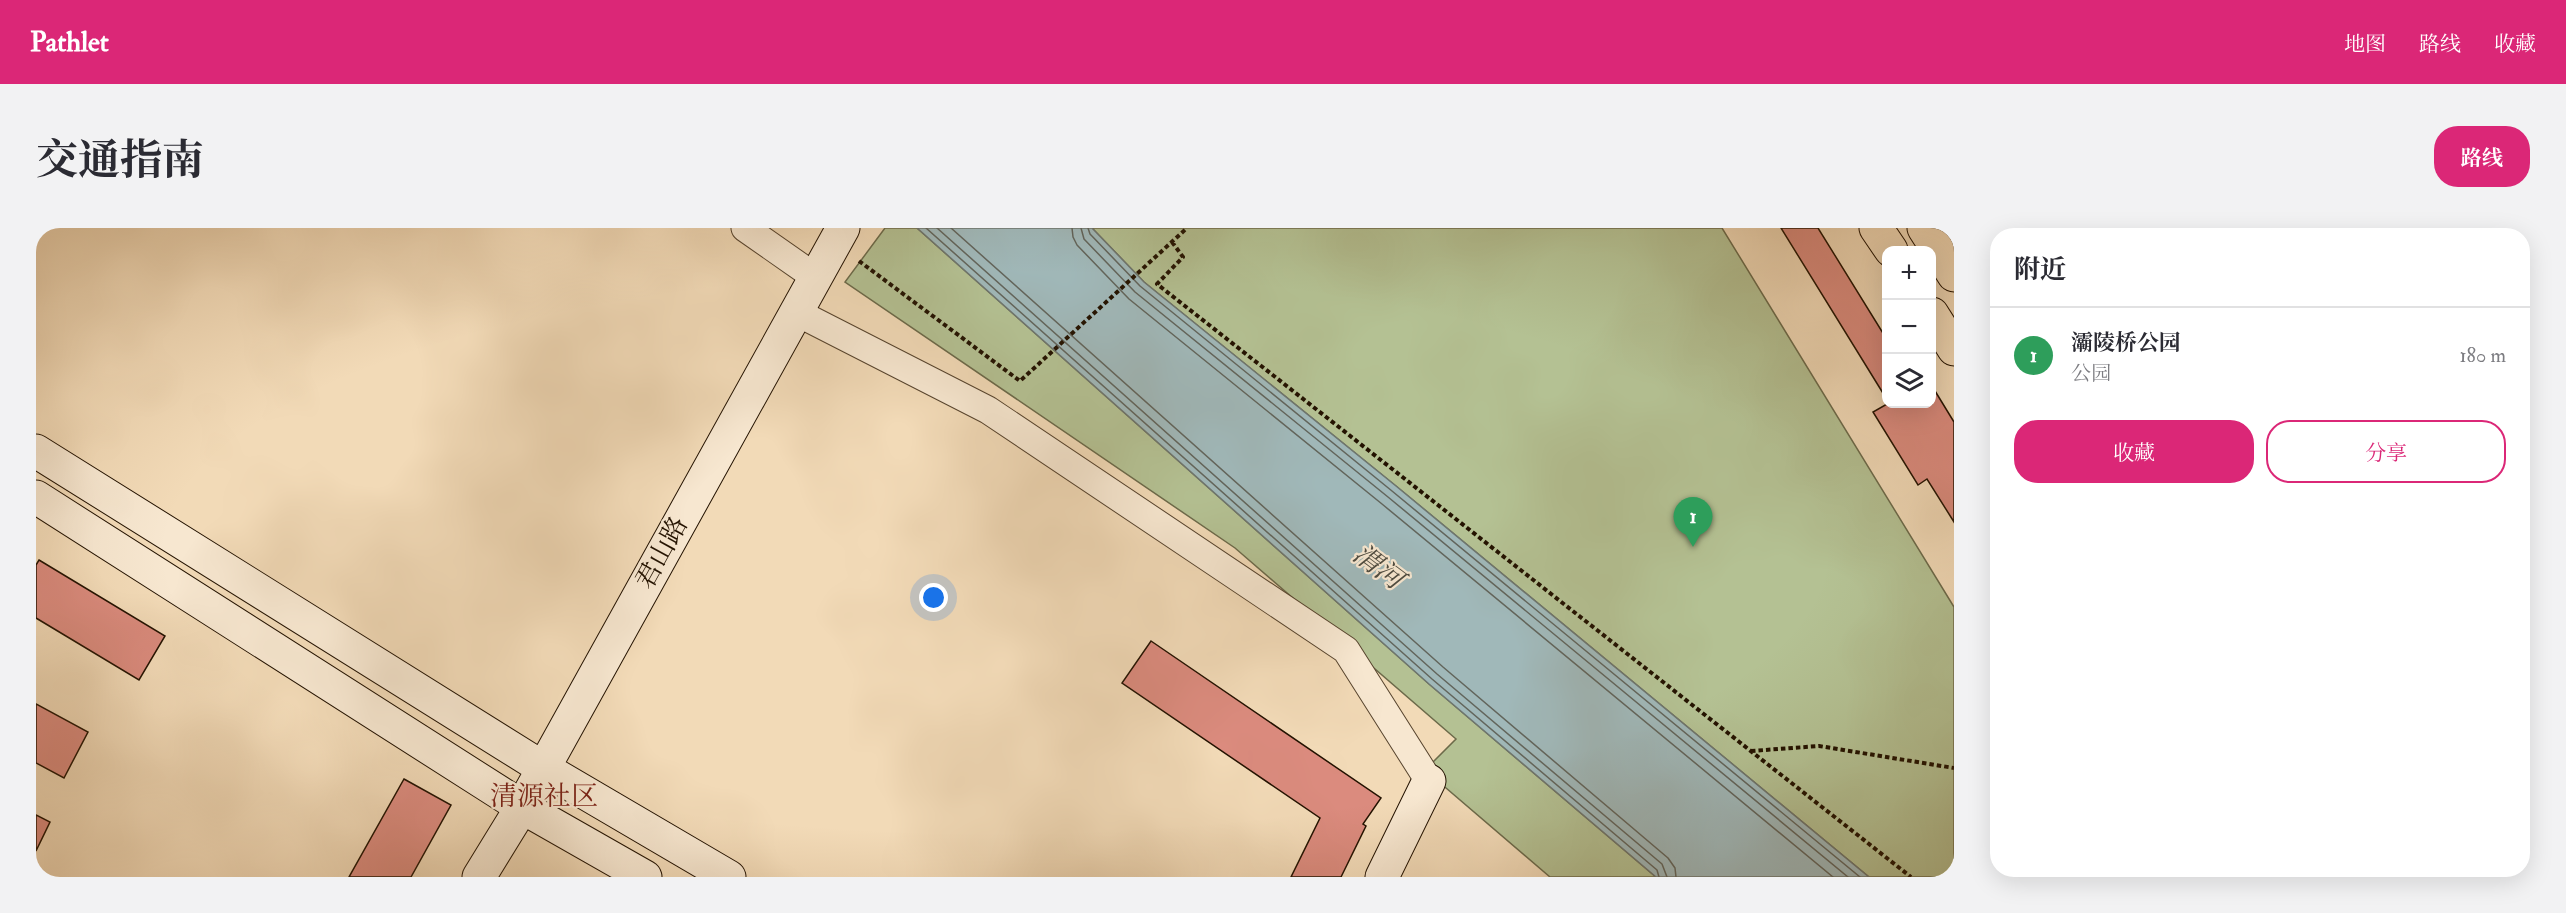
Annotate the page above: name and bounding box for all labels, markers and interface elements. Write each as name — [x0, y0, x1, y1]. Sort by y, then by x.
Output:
text: Pathlet — [30, 25, 109, 60]
text: 地图 — [2344, 31, 2386, 58]
text: 路线 — [2419, 31, 2461, 58]
text: 收藏 — [2494, 31, 2536, 58]
button: 路线 — [2434, 126, 2530, 187]
text: 交通指南 — [36, 135, 204, 187]
map controls — [1882, 246, 1936, 408]
button: + — [1882, 246, 1936, 300]
text: 附近 — [2014, 254, 2066, 286]
button: − — [1882, 300, 1936, 354]
text: 灞陵桥公园 — [2071, 329, 2181, 357]
text: 1 — [2030, 343, 2037, 368]
text: 180 m — [2459, 343, 2506, 368]
button: layers — [1882, 354, 1936, 408]
text: 公园 — [2071, 361, 2111, 386]
button: 收藏 — [2014, 420, 2254, 483]
button: 分享 — [2266, 420, 2506, 483]
pin: 1 — [1674, 498, 1712, 547]
street label: 君山路 — [629, 511, 695, 595]
water label: 渭河 — [1347, 538, 1413, 599]
your location — [919, 583, 948, 612]
district label: 清源社区 — [490, 780, 598, 813]

